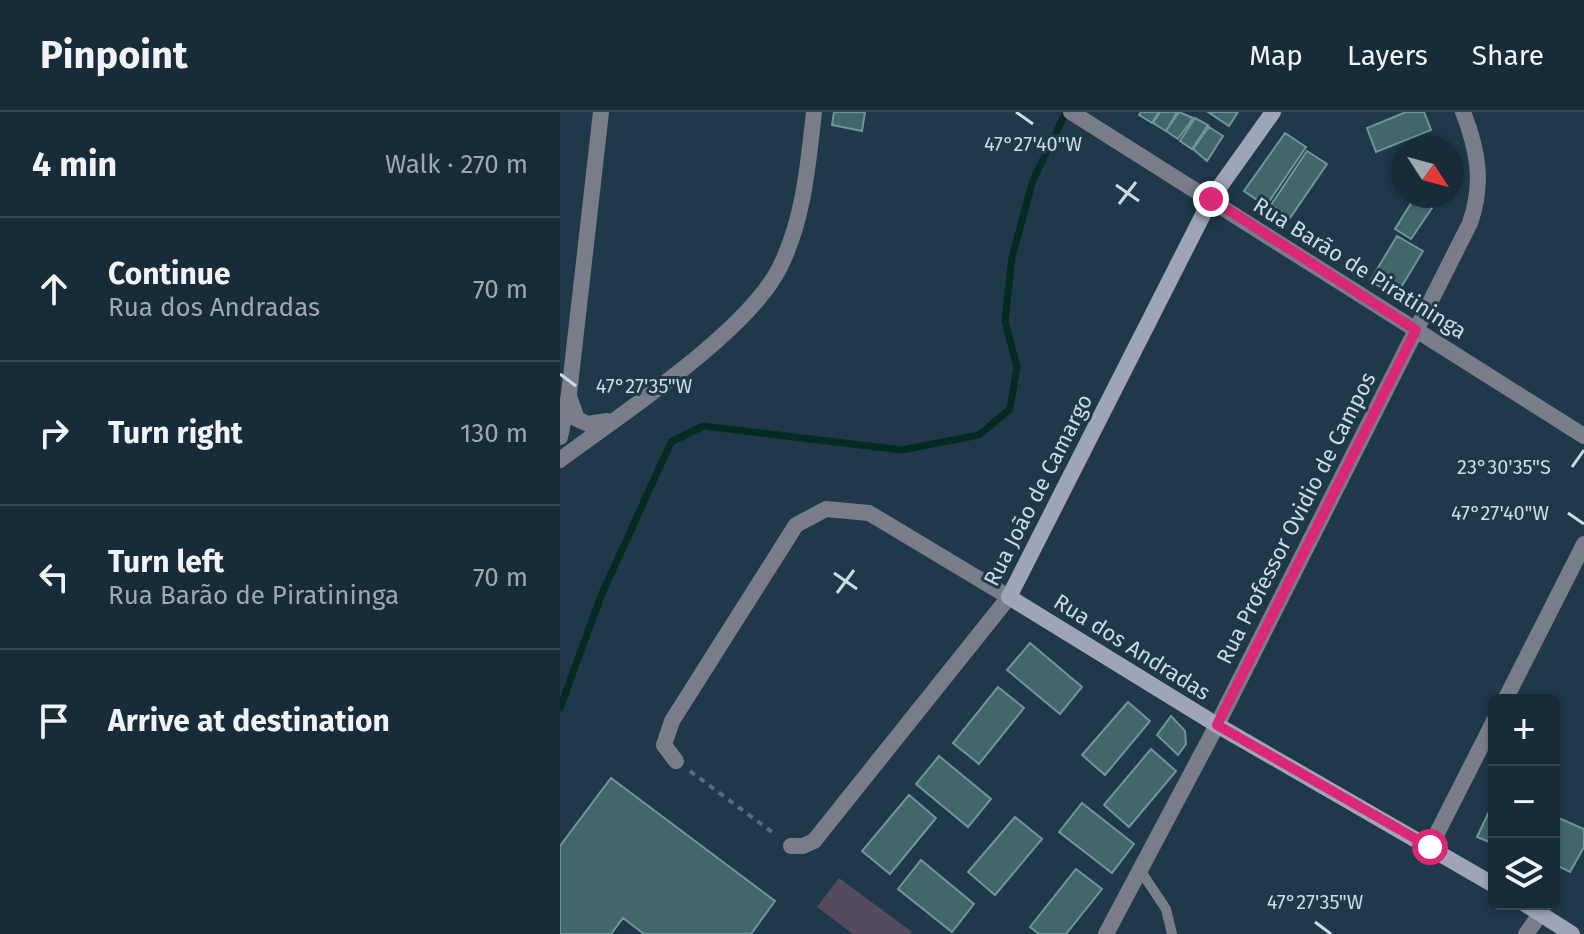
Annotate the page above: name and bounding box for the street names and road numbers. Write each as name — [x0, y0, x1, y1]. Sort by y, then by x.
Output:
street label: Rua Barão de Piratininga — [1248, 191, 1472, 345]
street label: Rua Professor Ovidio de Campos — [1210, 368, 1382, 668]
street label: Rua João de Camargo — [978, 389, 1098, 591]
street label: Rua dos Andradas — [1049, 588, 1215, 706]

